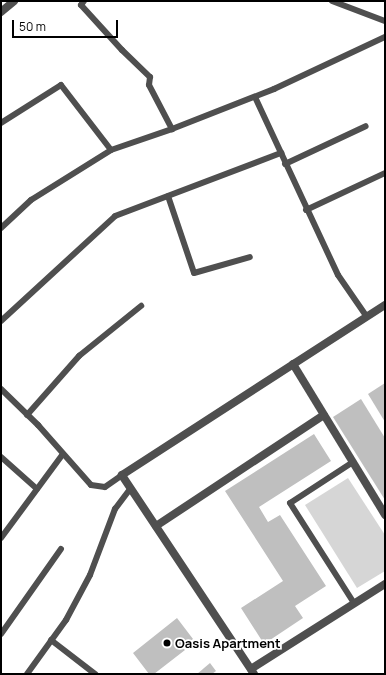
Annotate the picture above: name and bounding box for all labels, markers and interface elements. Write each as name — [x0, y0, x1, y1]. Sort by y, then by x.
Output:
scale bar — [14, 12, 120, 38]
text: 50 m — [19, 18, 46, 35]
place label: Oasis Apartment — [175, 635, 281, 651]
marker: Oasis Apartment — [162, 638, 172, 648]

